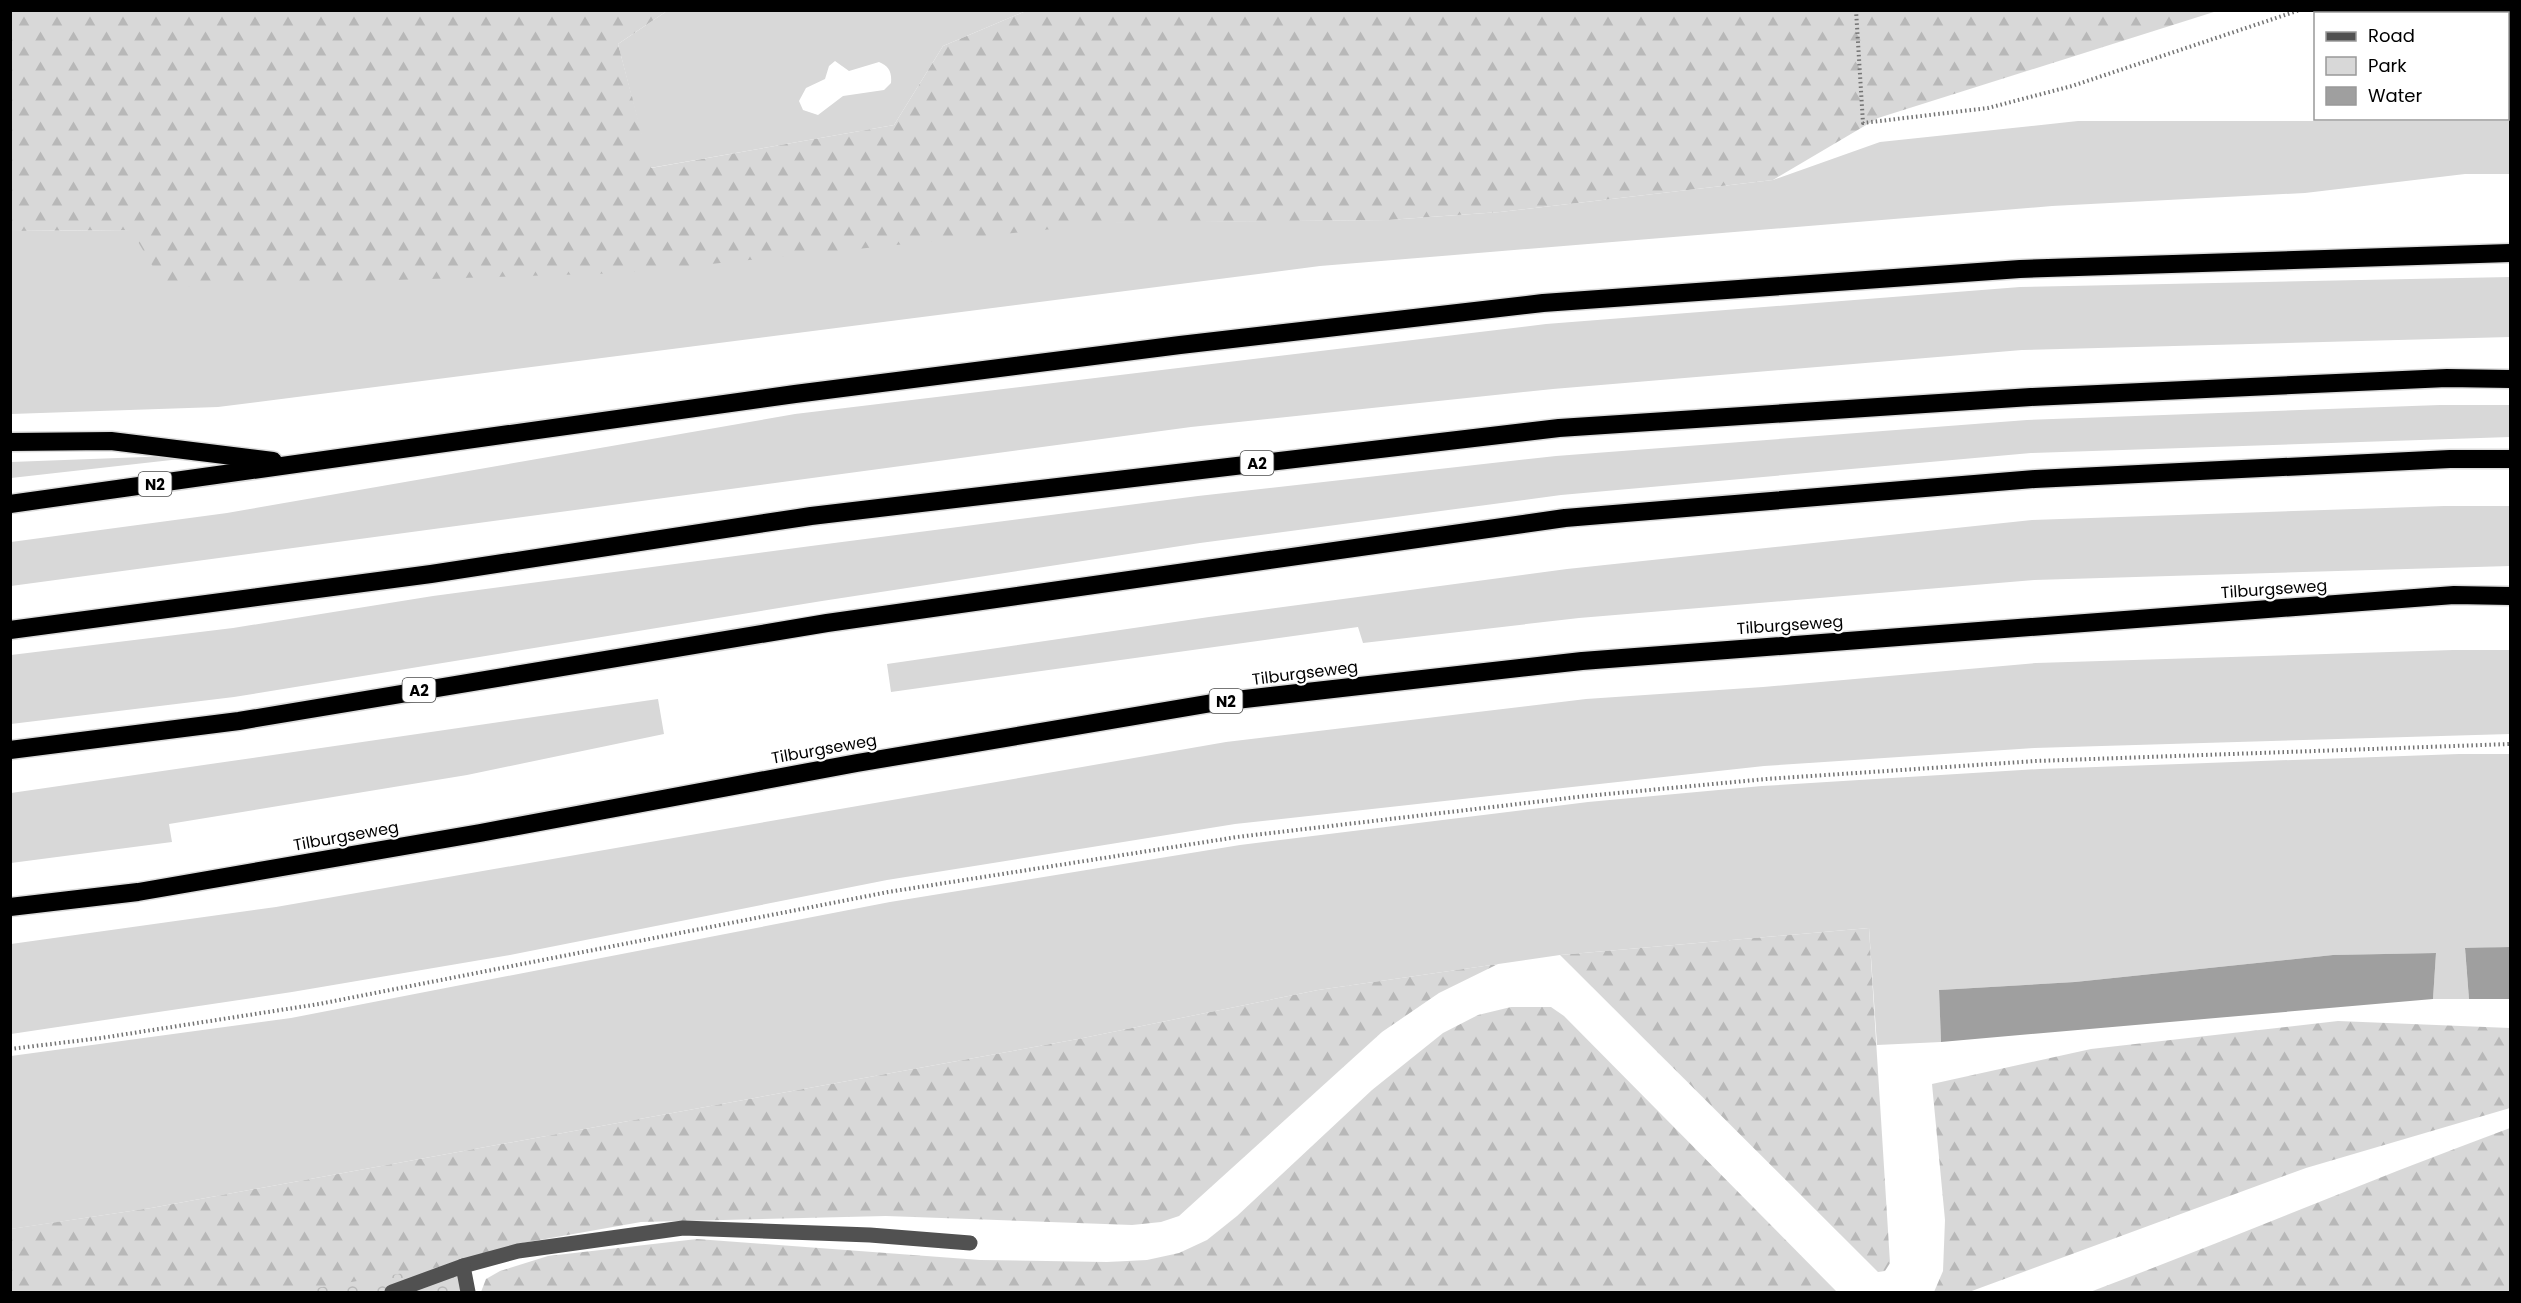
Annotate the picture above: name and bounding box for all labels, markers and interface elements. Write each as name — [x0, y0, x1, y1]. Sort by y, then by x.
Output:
legend — [2314, 12, 2509, 120]
text: Road — [2368, 23, 2415, 48]
text: Park — [2368, 53, 2407, 78]
text: Water — [2368, 83, 2422, 108]
road number: A2 — [1240, 451, 1274, 475]
road number: N2 — [138, 472, 172, 496]
street label: Tilburgseweg — [2220, 574, 2328, 604]
street label: Tilburgseweg — [1736, 610, 1844, 640]
street label: Tilburgseweg — [1251, 655, 1359, 691]
road number: A2 — [402, 678, 436, 702]
road number: N2 — [1210, 689, 1242, 713]
street label: Tilburgseweg — [770, 728, 878, 770]
street label: Tilburgseweg — [292, 815, 400, 857]

